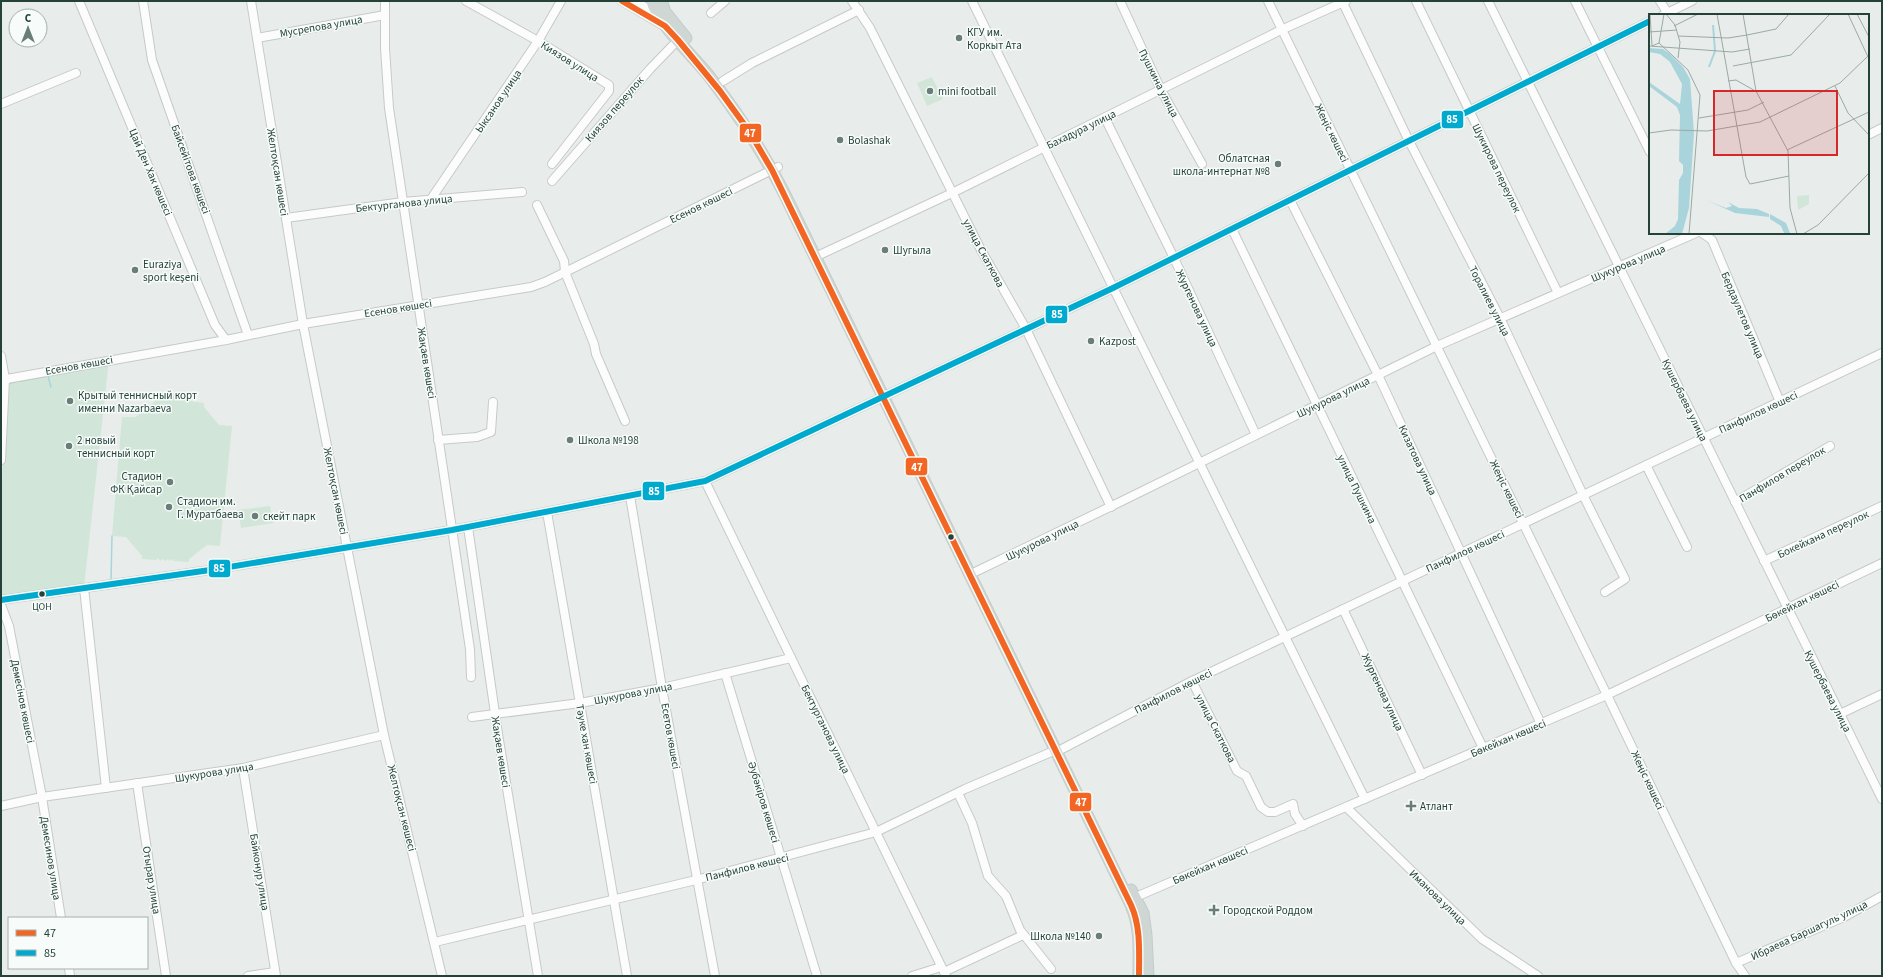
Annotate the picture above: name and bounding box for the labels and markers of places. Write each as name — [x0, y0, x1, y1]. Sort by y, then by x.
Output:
place label: КГУ им. Коркыт Ата — [967, 25, 1022, 53]
marker: КГУ им. Коркыт Ата — [954, 33, 964, 43]
place label: mini football — [938, 84, 997, 99]
marker: mini football — [925, 86, 935, 96]
place label: Bolashak — [848, 133, 891, 148]
marker: Bolashak — [835, 135, 845, 145]
place label: Облатсная школа-интернат №8 — [1173, 151, 1271, 179]
marker: Облатсная школа-интернат №8 — [1273, 159, 1283, 169]
place label: Шугыла — [893, 243, 931, 258]
marker: Шугыла — [880, 245, 890, 255]
place label: Euraziya sport keşeni — [143, 257, 199, 285]
marker: Euraziya sport keşeni — [130, 265, 140, 275]
place label: Kazpost — [1099, 334, 1136, 349]
marker: Kazpost — [1086, 336, 1096, 346]
place label: Крытый теннисный корт именни Nazarbaeva — [78, 388, 197, 416]
marker: Крытый теннисный корт именни Nazarbaeva — [65, 396, 75, 406]
place label: 2 новый теннисный корт — [77, 433, 155, 461]
place label: Школа №198 — [578, 433, 639, 448]
marker: Школа №198 — [565, 435, 575, 445]
marker: 2 новый теннисный корт — [64, 441, 74, 451]
place label: Стадион ФК Қайсар — [110, 469, 162, 497]
marker: Стадион ФК Қайсар — [165, 477, 175, 487]
place label: Стадион им. Г. Муратбаева — [177, 494, 244, 522]
marker: Стадион им. Г. Муратбаева — [164, 502, 174, 512]
place label: скейт парк — [263, 509, 316, 524]
marker: скейт парк — [250, 511, 260, 521]
unlabelled marker — [946, 532, 956, 542]
marker: ЦОН — [37, 589, 47, 599]
place label: ЦОН — [32, 600, 52, 614]
place label: Атлант — [1420, 799, 1453, 814]
marker: Атлант — [1405, 800, 1417, 812]
place label: Городской Роддом — [1223, 903, 1313, 918]
marker: Городской Роддом — [1208, 904, 1220, 916]
place label: Школа №140 — [1030, 929, 1091, 944]
marker: Школа №140 — [1094, 931, 1104, 941]

